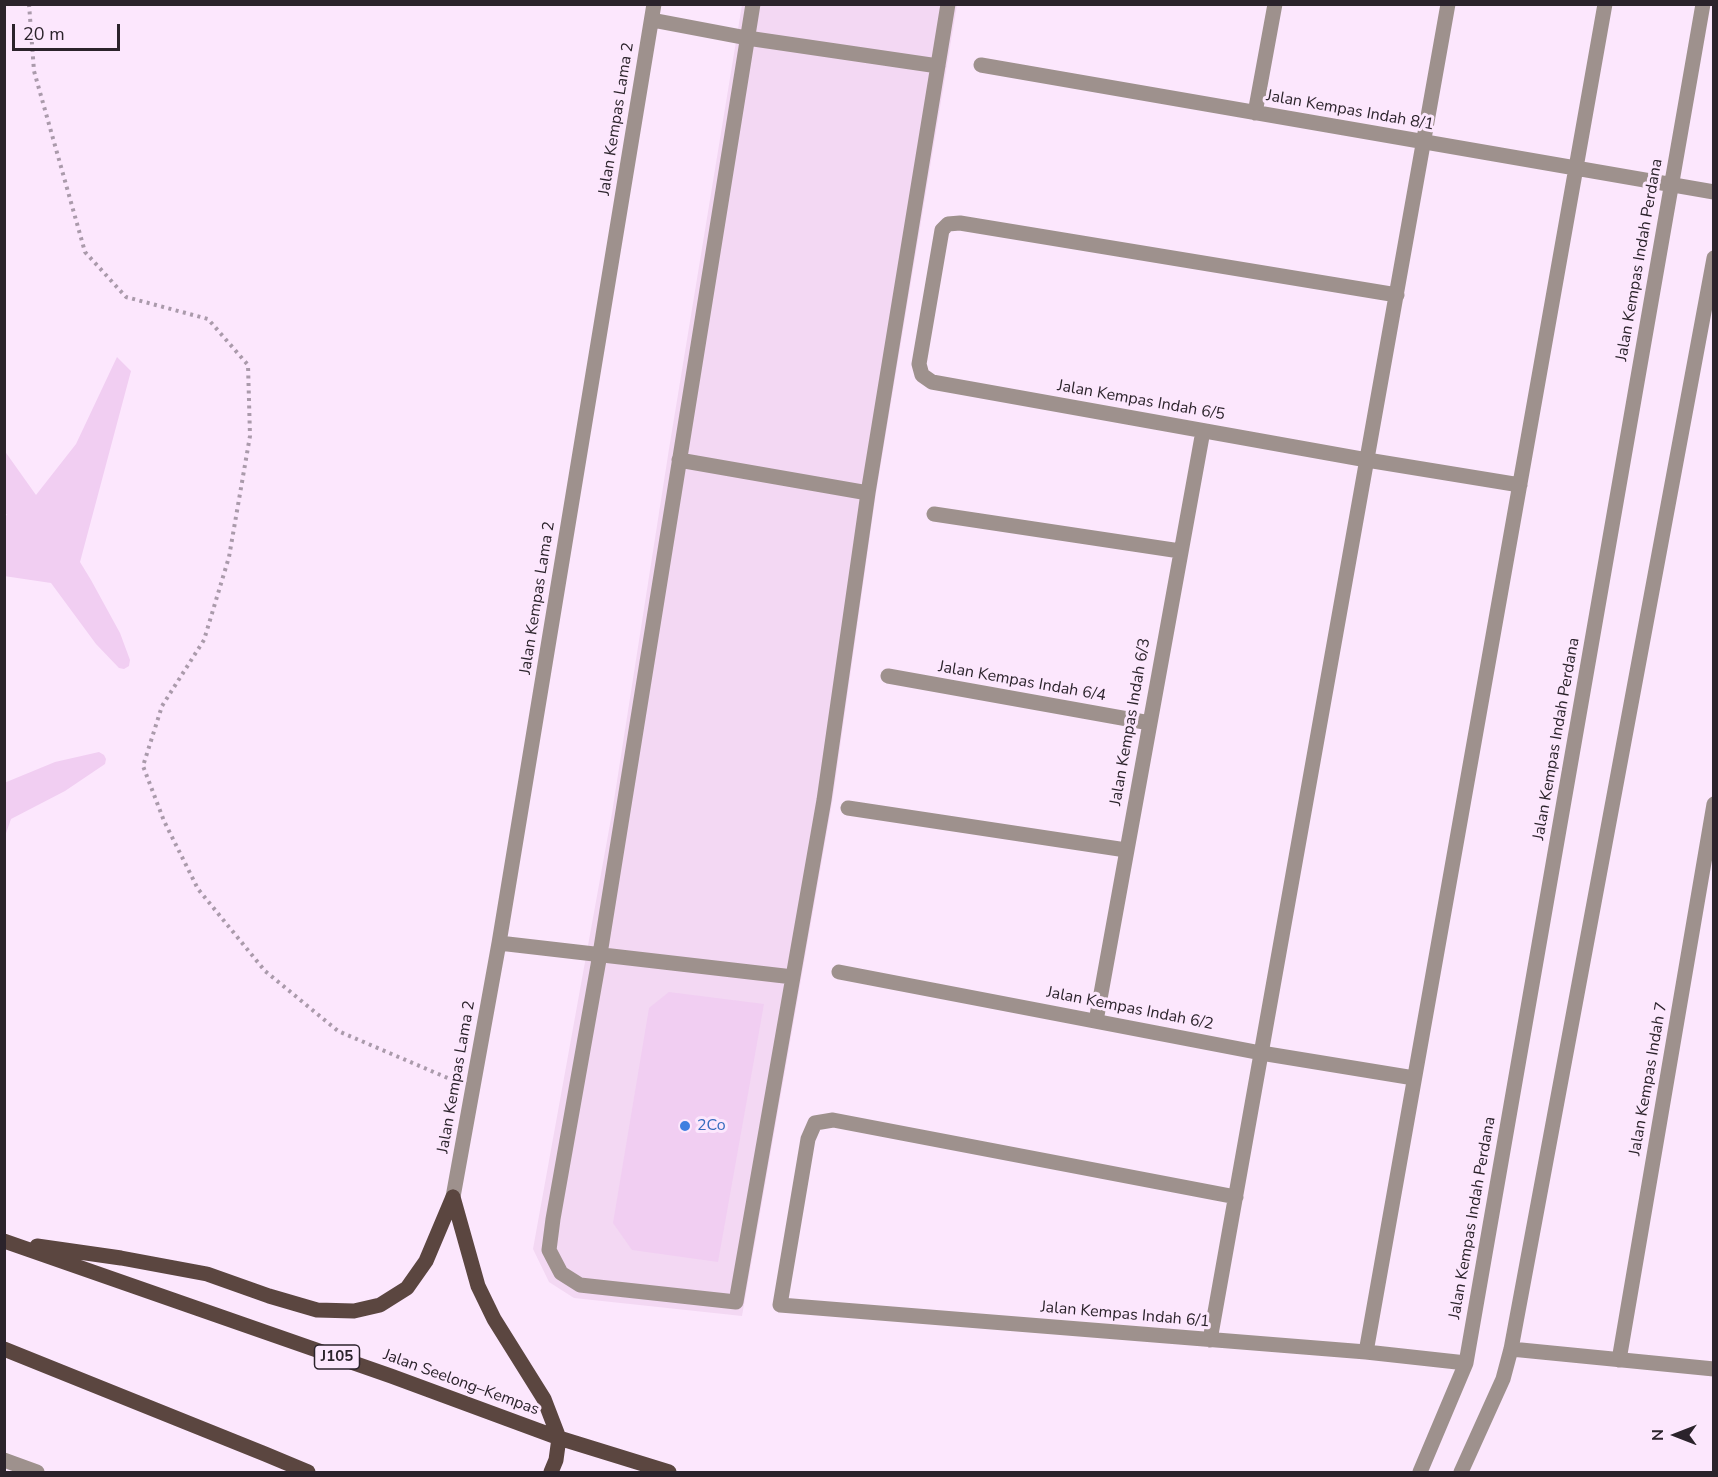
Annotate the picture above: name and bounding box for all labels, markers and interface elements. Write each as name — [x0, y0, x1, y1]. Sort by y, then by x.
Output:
scale bar — [15, 12, 123, 50]
text: 20 m — [23, 22, 65, 46]
street label: Jalan Kempas Lama 2 — [595, 41, 639, 197]
street label: Jalan Kempas Indah 8/1 — [1265, 87, 1435, 135]
street label: Jalan Kempas Indah Perdana — [1613, 157, 1667, 363]
street label: Jalan Kempas Indah 6/5 — [1056, 377, 1226, 425]
street label: Jalan Kempas Lama 2 — [516, 520, 560, 676]
street label: Jalan Kempas Indah Perdana — [1530, 636, 1584, 842]
street label: Jalan Kempas Indah 6/3 — [1107, 637, 1155, 807]
street label: Jalan Kempas Indah 6/4 — [937, 658, 1107, 706]
street label: Jalan Kempas Indah 6/2 — [1045, 983, 1215, 1035]
street label: Jalan Kempas Lama 2 — [434, 999, 480, 1155]
street label: Jalan Kempas Indah 7 — [1626, 1001, 1672, 1157]
street label: Jalan Kempas Indah Perdana — [1446, 1115, 1500, 1321]
place label: 2Co — [697, 1116, 726, 1136]
marker: 2Co — [678, 1119, 692, 1133]
street label: Jalan Kempas Indah 6/1 — [1040, 1298, 1210, 1332]
road number: J105 — [314, 1345, 360, 1369]
street label: Jalan Seelong–Kempas — [380, 1346, 542, 1420]
north arrow — [1646, 1405, 1706, 1465]
text: N — [1647, 1429, 1669, 1441]

